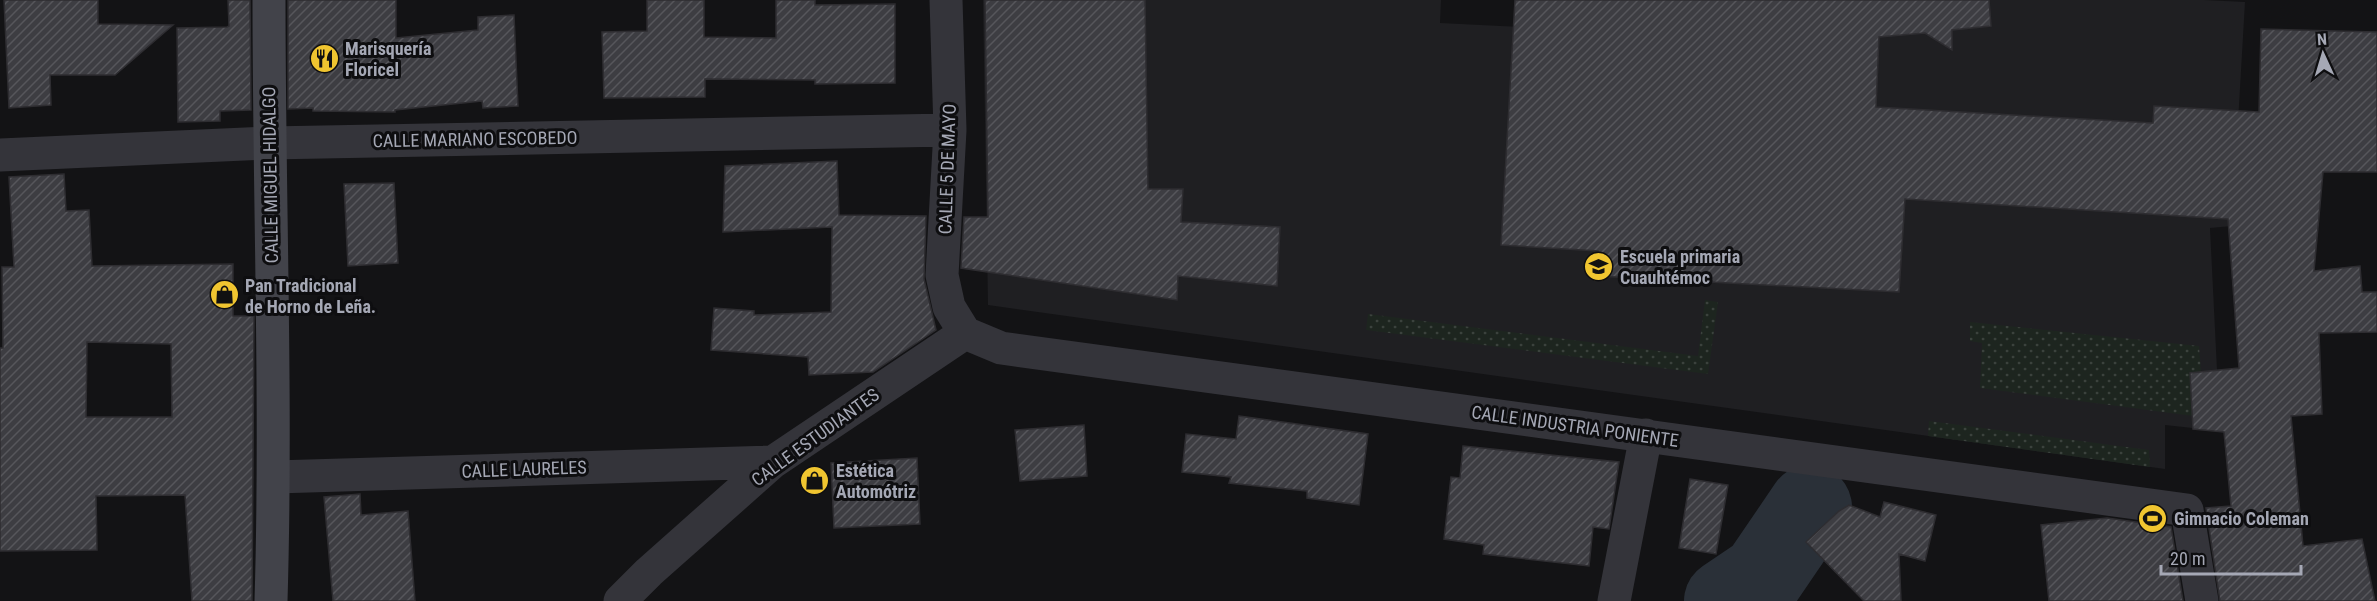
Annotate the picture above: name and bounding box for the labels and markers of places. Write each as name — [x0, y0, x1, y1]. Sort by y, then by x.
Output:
place label: Marisquería Floricel — [345, 38, 431, 80]
restaurant icon: Marisquería Floricel — [308, 42, 340, 74]
place label: Escuela primaria Cuauhtémoc — [1620, 246, 1740, 288]
school or university icon: Escuela primaria Cuauhtémoc — [1583, 250, 1615, 282]
place label: Pan Tradicional de Horno de Leña. — [245, 275, 376, 317]
shop icon: Pan Tradicional de Horno de Leña. — [208, 279, 240, 311]
place label: Estética Automótriz — [836, 460, 916, 502]
shop icon: Estética Automótriz — [799, 464, 831, 496]
sports icon: Gimnacio Coleman — [2137, 502, 2169, 534]
place label: Gimnacio Coleman — [2174, 508, 2309, 529]

